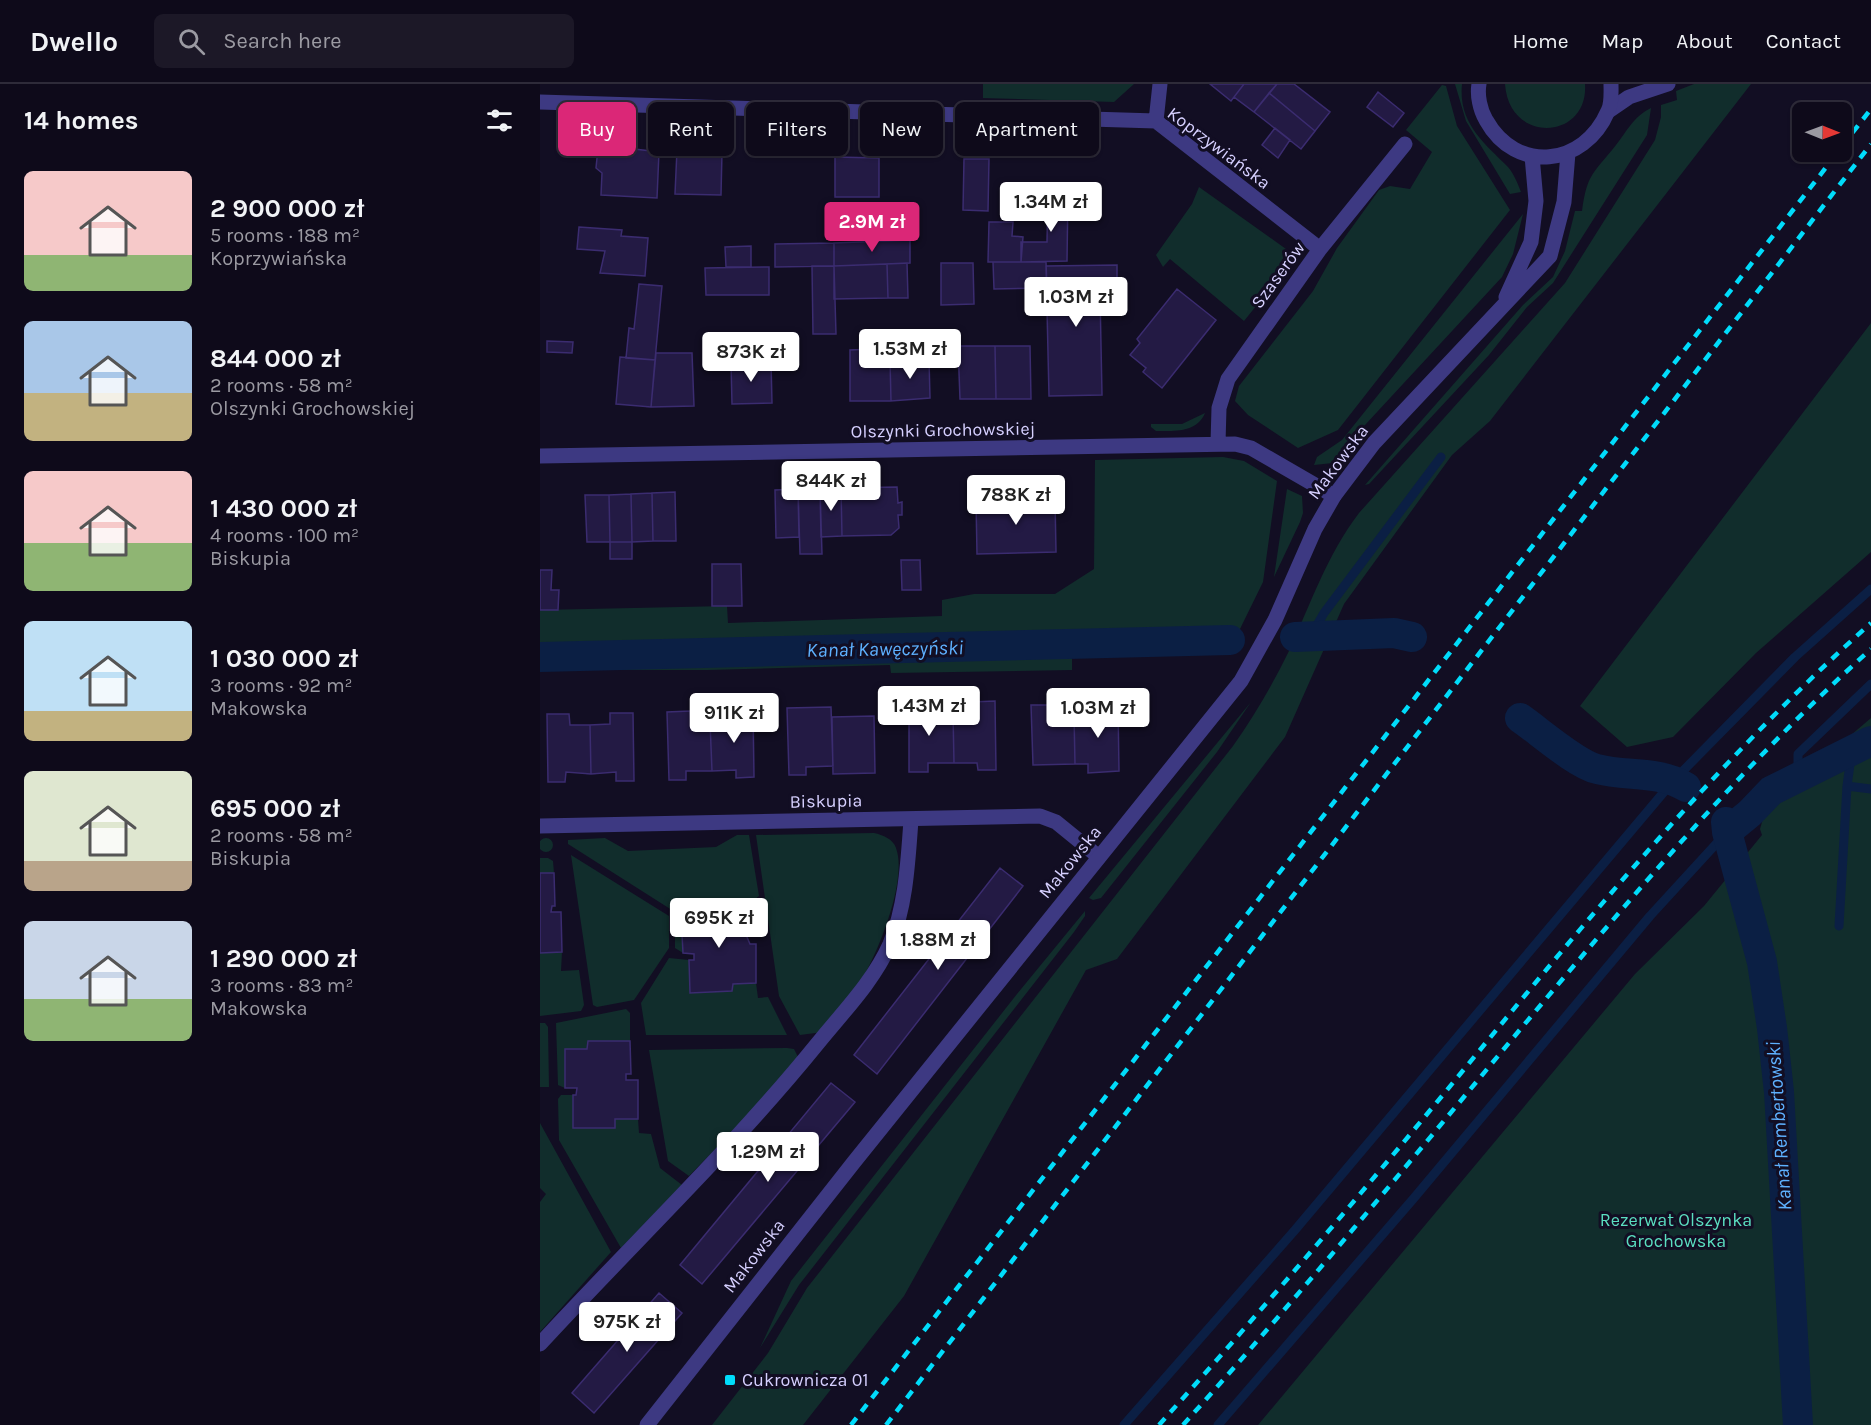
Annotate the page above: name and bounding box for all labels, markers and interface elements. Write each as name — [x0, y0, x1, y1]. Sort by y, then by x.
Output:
search box — [154, 14, 574, 68]
text: Dwello — [30, 25, 118, 58]
icon: search — [175, 25, 208, 58]
text: Search here — [223, 28, 342, 54]
text: Home — [1513, 29, 1569, 53]
text: Map — [1602, 29, 1643, 53]
text: About — [1676, 29, 1733, 53]
text: Contact — [1766, 29, 1841, 53]
chip: Buy — [558, 102, 636, 156]
chip: Rent — [648, 102, 734, 156]
chip: Filters — [746, 102, 848, 156]
chip: New — [860, 102, 943, 156]
chip: Apartment — [955, 102, 1099, 156]
street label: Koprzywiańska — [1163, 102, 1275, 194]
north arrow — [1792, 102, 1852, 162]
map controls — [1792, 102, 1852, 162]
icon: filters — [483, 104, 516, 137]
text: 14 homes — [24, 105, 138, 136]
pin: 1.34M zł — [989, 182, 1113, 233]
text: 1.34M zł — [1014, 190, 1088, 213]
text: 2 900 000 zł — [210, 193, 364, 224]
icon: home — [72, 195, 144, 267]
pin: 2.9M zł — [817, 202, 927, 253]
text: 2.9M zł — [838, 210, 906, 233]
text: 5 rooms · 188 m² — [210, 224, 360, 247]
street label: Szaserów — [1246, 237, 1310, 313]
text: Koprzywiańska — [210, 247, 347, 270]
pin: 1.03M zł — [1014, 277, 1138, 328]
text: 1.03M zł — [1038, 285, 1114, 308]
pin: 1.53M zł — [848, 329, 972, 380]
pin: 873K zł — [696, 332, 806, 383]
text: 1.53M zł — [873, 337, 947, 360]
text: 873K zł — [716, 340, 786, 363]
text: 844 000 zł — [210, 343, 341, 374]
icon: home — [72, 345, 144, 417]
text: 2 rooms · 58 m² — [210, 374, 353, 397]
text: Olszynki Grochowskiej — [210, 397, 415, 420]
street label: Olszynki Grochowskiej — [851, 417, 1035, 443]
street label: Makowska — [1303, 420, 1373, 504]
pin: 844K zł — [776, 461, 886, 512]
text: 844K zł — [796, 469, 866, 492]
pin: 788K zł — [961, 475, 1071, 526]
text: 788K zł — [981, 483, 1051, 506]
text: 1 430 000 zł — [210, 493, 357, 524]
icon: home — [72, 495, 144, 567]
text: 4 rooms · 100 m² — [210, 524, 359, 547]
text: Biskupia — [210, 547, 291, 570]
water label: Kanał Kawęczyński — [806, 636, 964, 662]
text: 1 030 000 zł — [210, 643, 358, 674]
icon: home — [72, 645, 144, 717]
text: 3 rooms · 92 m² — [210, 674, 353, 697]
pin: 1.43M zł — [867, 686, 991, 737]
pin: 1.03M zł — [1036, 688, 1160, 739]
pin: 911K zł — [679, 693, 789, 744]
text: 1.43M zł — [892, 694, 966, 717]
text: 1.03M zł — [1060, 696, 1136, 719]
text: Makowska — [210, 697, 307, 720]
text: 911K zł — [704, 701, 764, 724]
street label: Biskupia — [789, 789, 863, 813]
text: 695 000 zł — [210, 793, 340, 824]
icon: home — [72, 795, 144, 867]
street label: Makowska — [1034, 821, 1106, 903]
text: 2 rooms · 58 m² — [210, 824, 353, 847]
text: Biskupia — [210, 847, 291, 870]
pin: 695K zł — [664, 898, 774, 949]
text: 695K zł — [684, 906, 754, 929]
pin: 1.88M zł — [876, 920, 1000, 971]
text: 1.88M zł — [900, 928, 976, 951]
text: 1 290 000 zł — [210, 943, 357, 974]
icon: home — [72, 945, 144, 1017]
text: 3 rooms · 83 m² — [210, 974, 354, 997]
text: Makowska — [210, 997, 307, 1020]
water label: Kanał Rembertowski — [1762, 1041, 1796, 1211]
pin: 1.29M zł — [706, 1132, 830, 1183]
text: 1.29M zł — [731, 1140, 805, 1163]
park label: Rezerwat Olszynka Grochowska — [1600, 1209, 1752, 1252]
street label: Makowska — [718, 1215, 790, 1297]
pin: 975K zł — [572, 1302, 682, 1353]
text: 975K zł — [593, 1310, 661, 1333]
place label: Cukrownicza 01 — [742, 1369, 868, 1391]
marker: Cukrownicza 01 — [723, 1373, 737, 1387]

